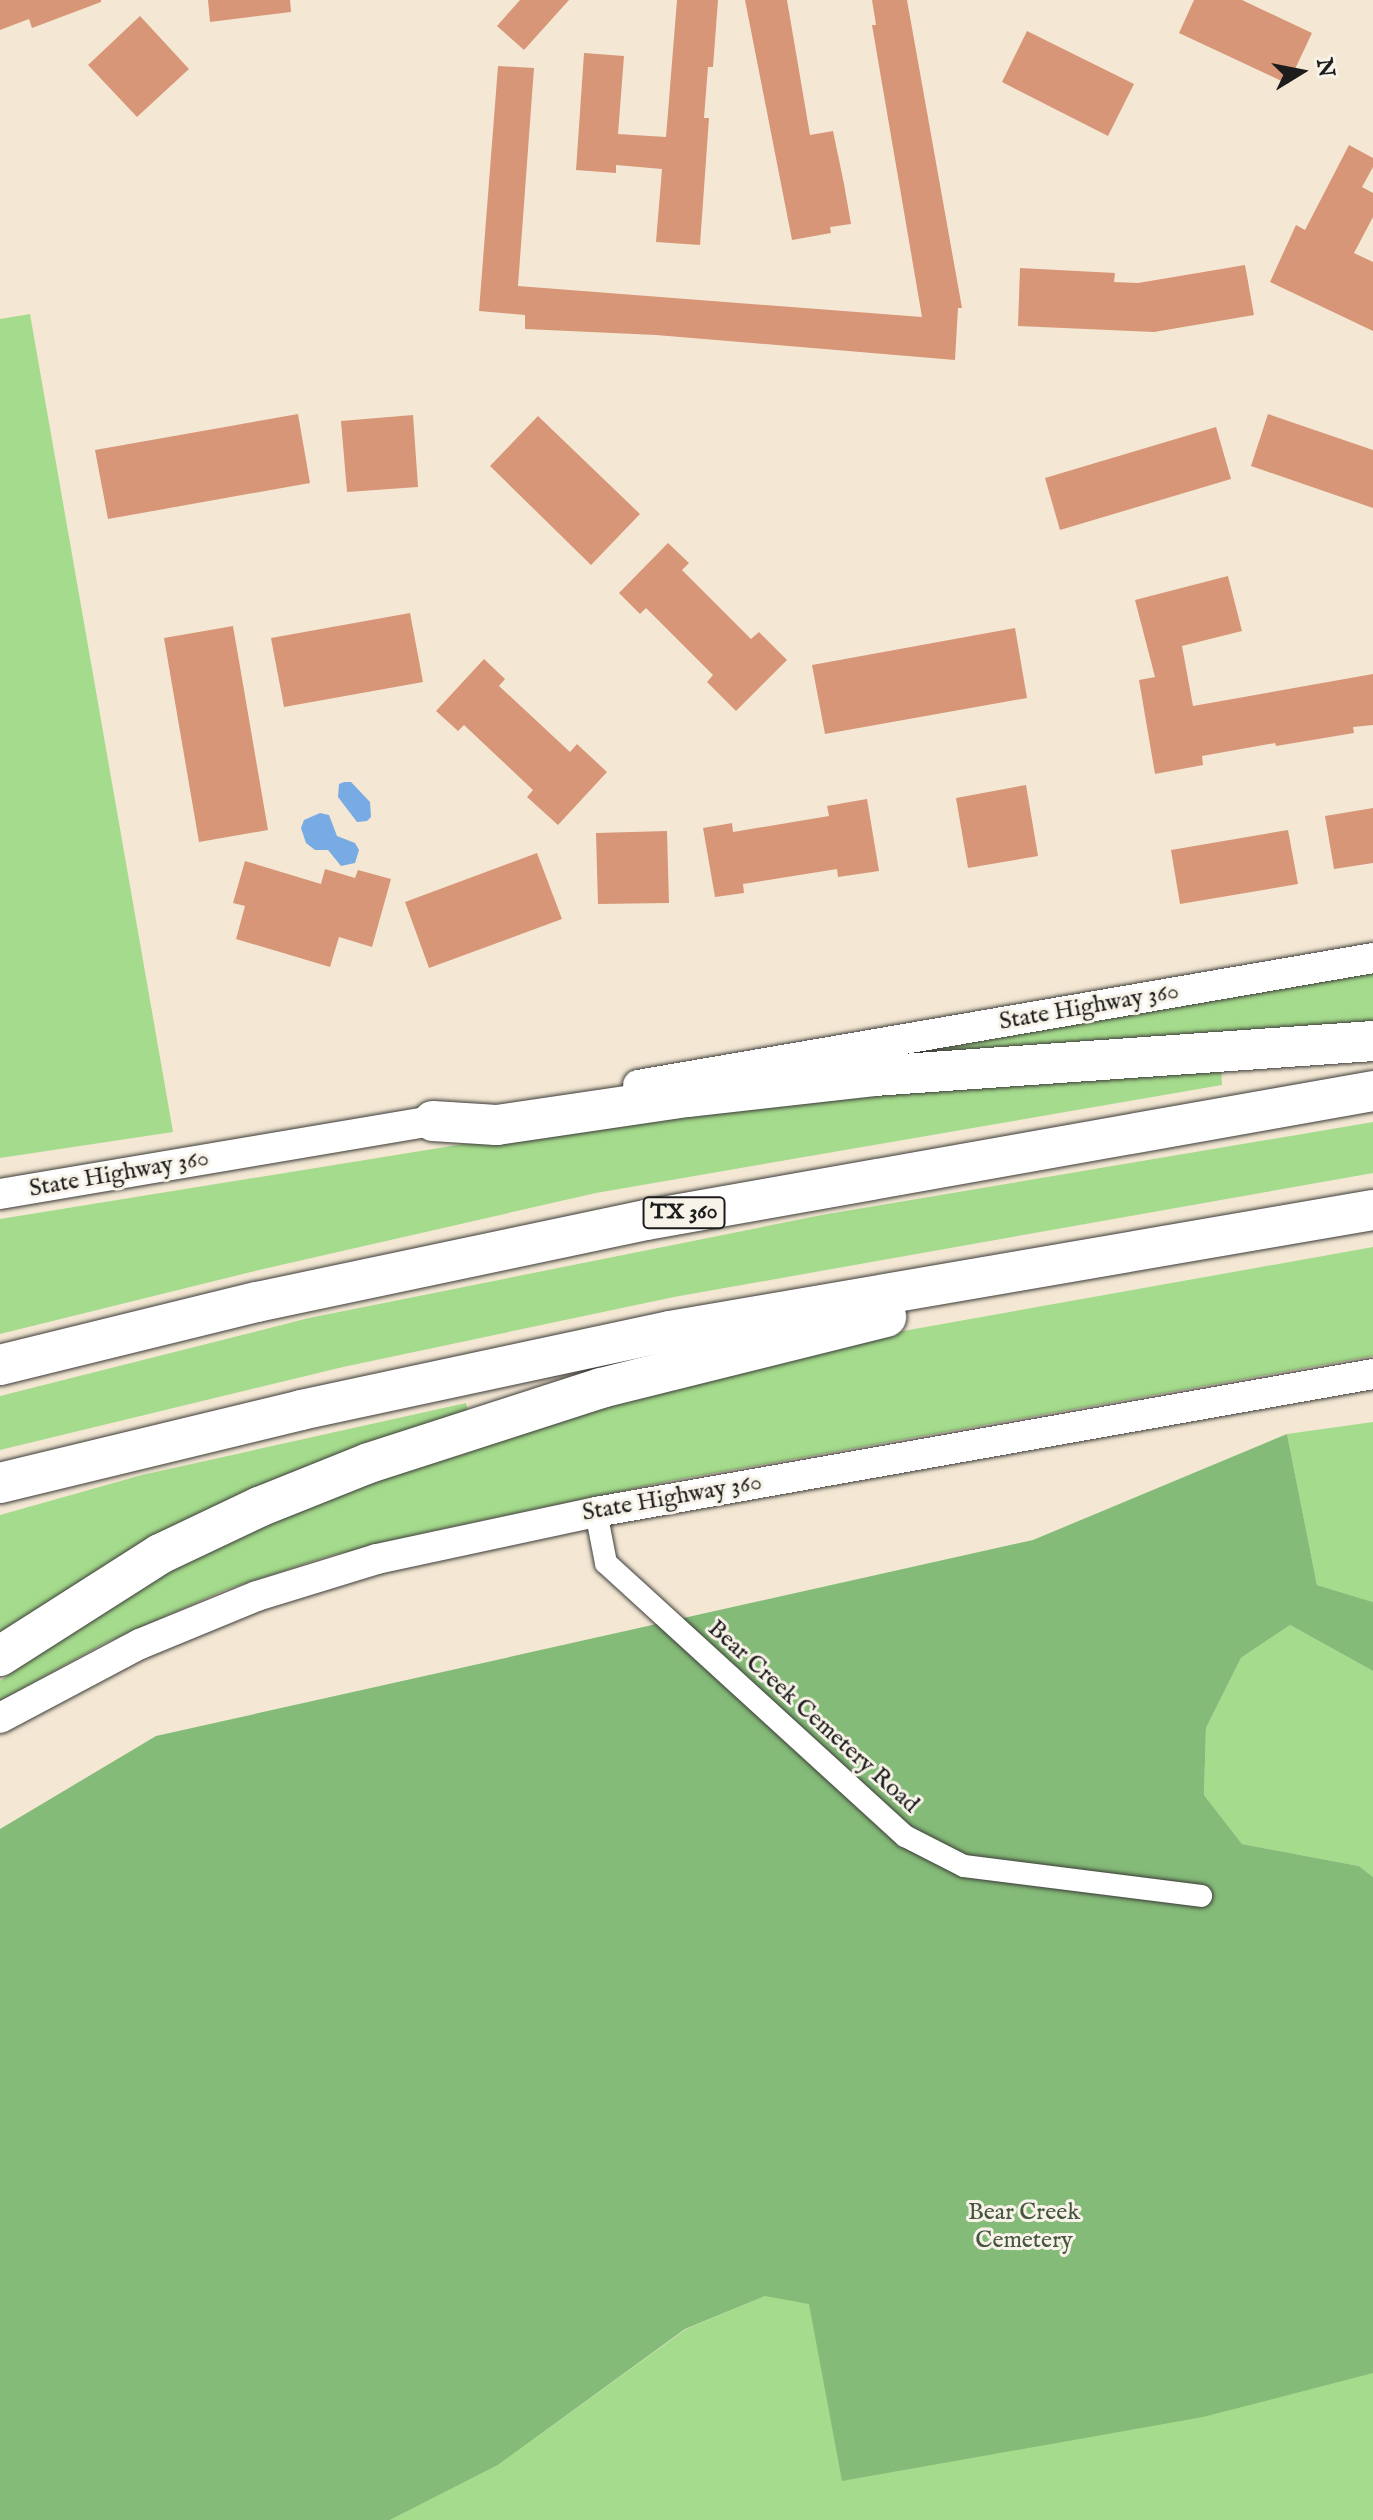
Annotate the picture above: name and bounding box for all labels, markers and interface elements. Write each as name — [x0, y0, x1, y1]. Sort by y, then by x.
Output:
north arrow — [1261, 32, 1341, 112]
text: N — [1309, 56, 1340, 80]
street label: State Highway 360 — [997, 977, 1181, 1037]
street label: State Highway 360 — [27, 1144, 211, 1204]
road number: TX 360 — [642, 1195, 726, 1231]
street label: State Highway 360 — [580, 1468, 764, 1528]
street label: Bear Creek Cemetery Road — [701, 1615, 925, 1819]
park label: Bear Creek Cemetery — [968, 2199, 1080, 2255]

